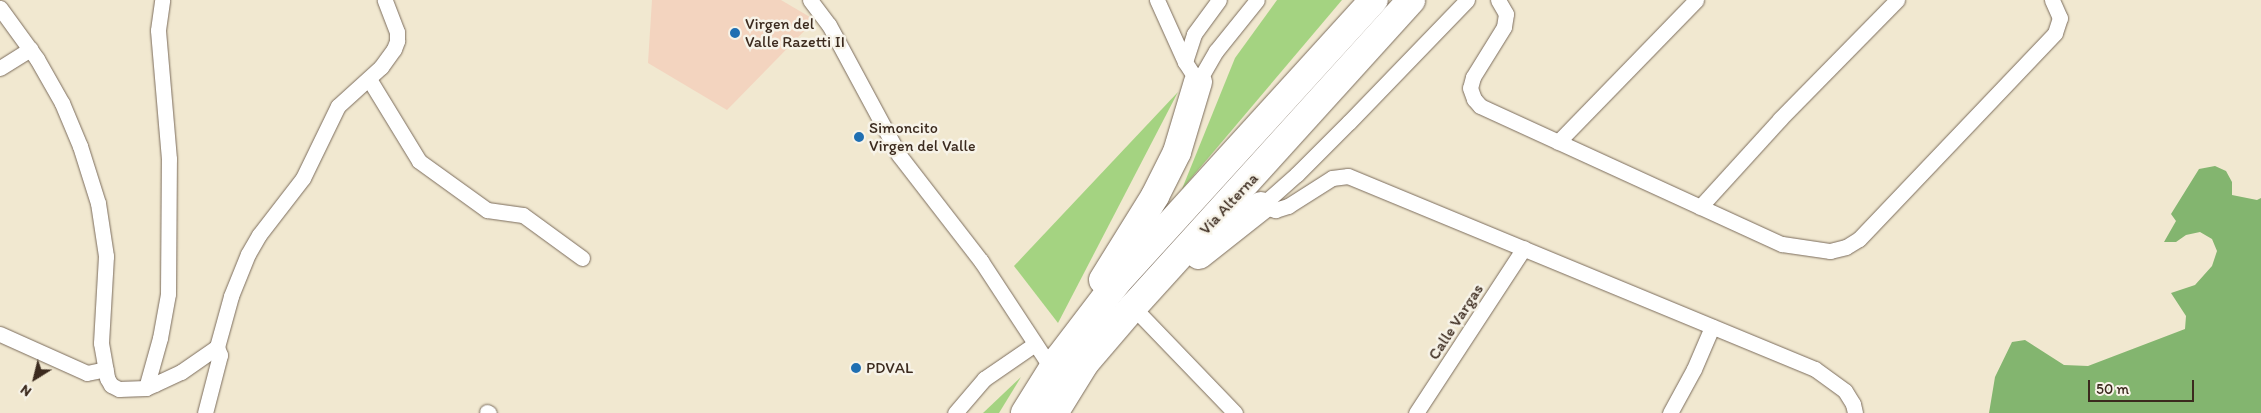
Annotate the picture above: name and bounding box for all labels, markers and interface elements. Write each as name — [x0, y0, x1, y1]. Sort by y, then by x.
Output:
place label: Virgen del Valle Razetti II — [745, 14, 845, 52]
marker: Virgen del Valle Razetti II — [729, 27, 741, 39]
place label: Simoncito Virgen del Valle — [869, 118, 976, 156]
marker: Simoncito Virgen del Valle — [853, 131, 865, 143]
street label: Vía Alterna — [1196, 169, 1262, 239]
street label: Calle Vargas — [1425, 281, 1487, 363]
north arrow — [10, 353, 60, 403]
place label: PDVAL — [866, 358, 913, 378]
marker: PDVAL — [850, 362, 862, 374]
scale bar — [2091, 370, 2197, 402]
text: 50 m — [2096, 380, 2129, 398]
text: N — [17, 381, 35, 400]

